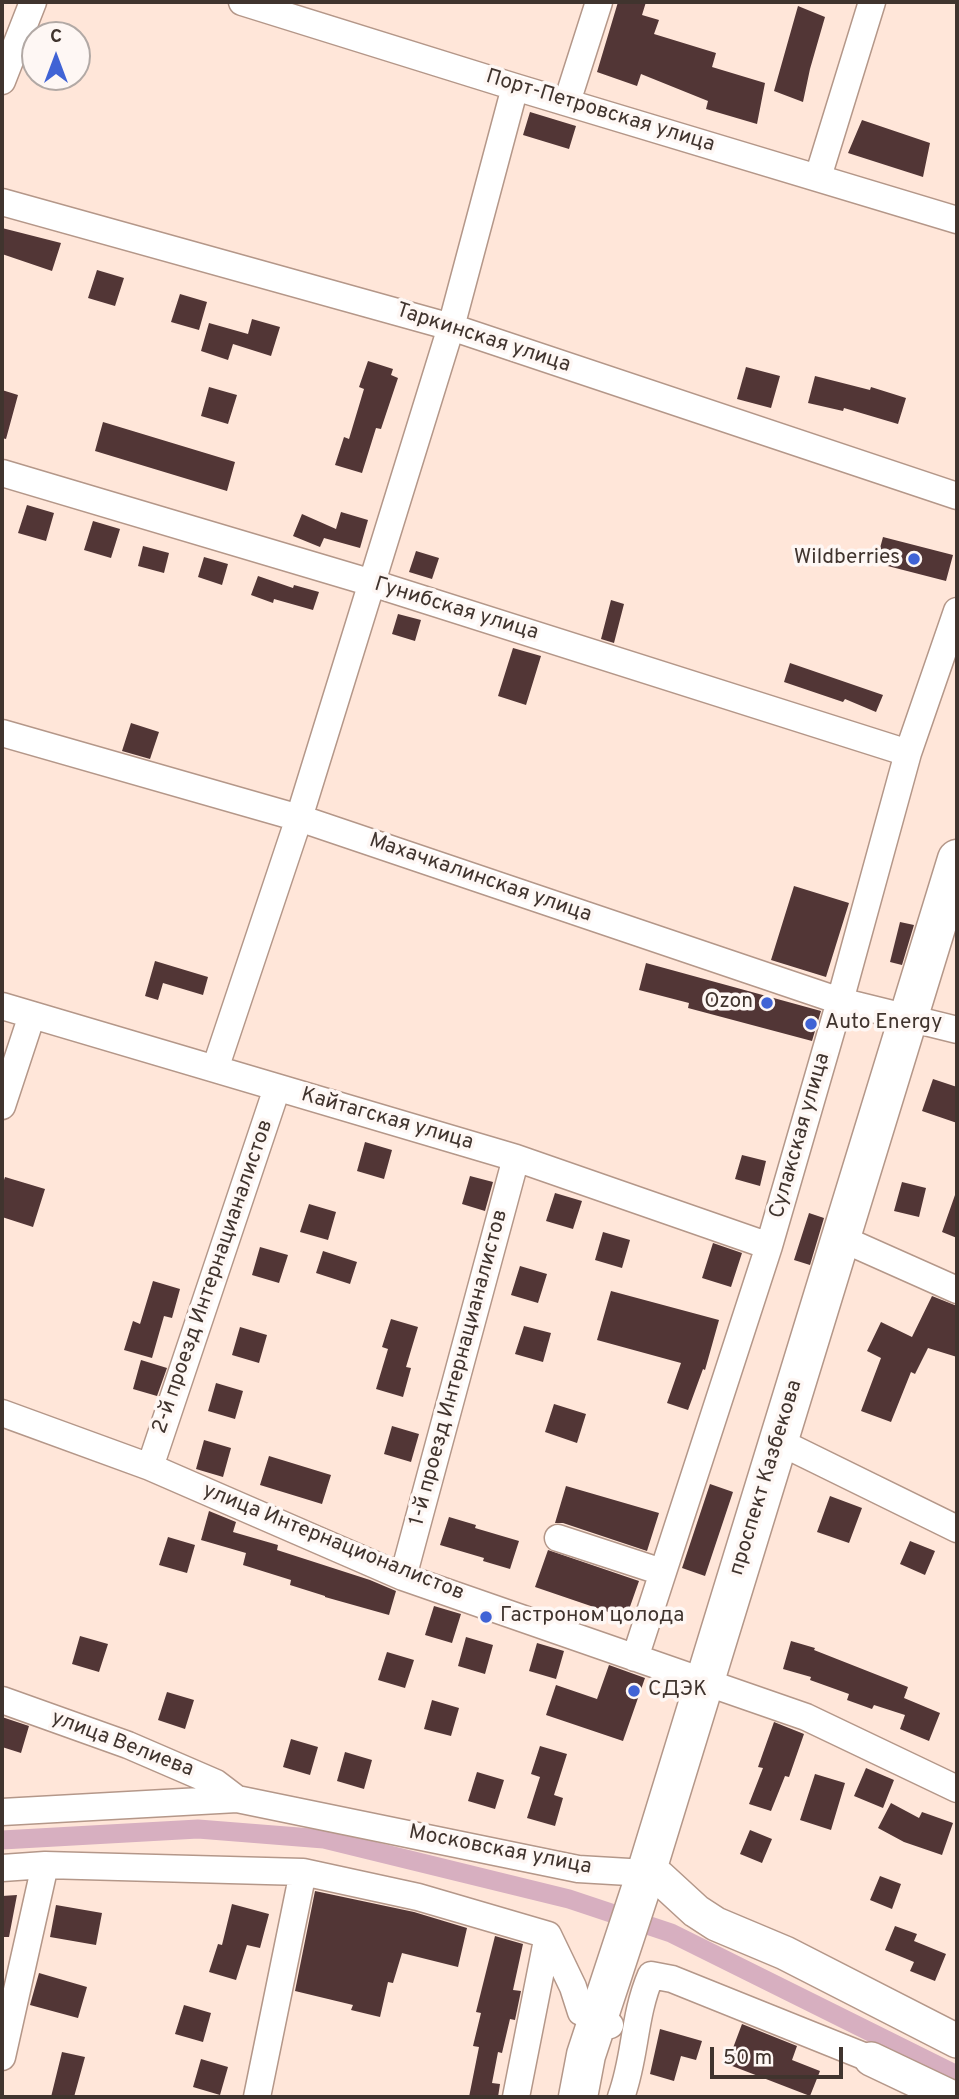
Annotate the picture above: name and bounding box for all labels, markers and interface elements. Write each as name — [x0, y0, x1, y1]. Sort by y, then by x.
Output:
north arrow — [21, 21, 91, 91]
text: С — [50, 25, 62, 49]
street label: Порт-Петровская улица — [483, 65, 717, 159]
street label: Таркинская улица — [393, 299, 573, 379]
place label: Wildberries — [794, 546, 900, 572]
marker: Wildberries — [906, 551, 922, 567]
street label: Гунибская улица — [371, 573, 541, 647]
street label: Махачкалинская улица — [365, 829, 595, 929]
place label: Ozon — [704, 990, 753, 1016]
marker: Ozon — [759, 995, 775, 1011]
place label: Auto Energy — [825, 1011, 942, 1037]
marker: Auto Energy — [803, 1016, 819, 1032]
street label: Сулакская улица — [765, 1050, 837, 1222]
street label: Кайтагская улица — [298, 1083, 476, 1157]
street label: 2-й проезд Интернацианалистов — [148, 1117, 280, 1437]
street label: 1-й проезд Интернацианалистов — [406, 1207, 514, 1529]
street label: проспект Казбекова — [725, 1377, 809, 1579]
street label: улица Интернационалистов — [198, 1479, 468, 1607]
place label: Гастроном цолода — [500, 1604, 684, 1630]
marker: Гастроном цолода — [478, 1609, 494, 1625]
place label: СДЭК — [648, 1678, 707, 1704]
marker: СДЭК — [626, 1683, 642, 1699]
street label: улица Велиева — [47, 1706, 197, 1784]
street label: Московская улица — [407, 1821, 593, 1881]
scale bar — [714, 2032, 847, 2076]
text: 50 m — [723, 2045, 772, 2072]

